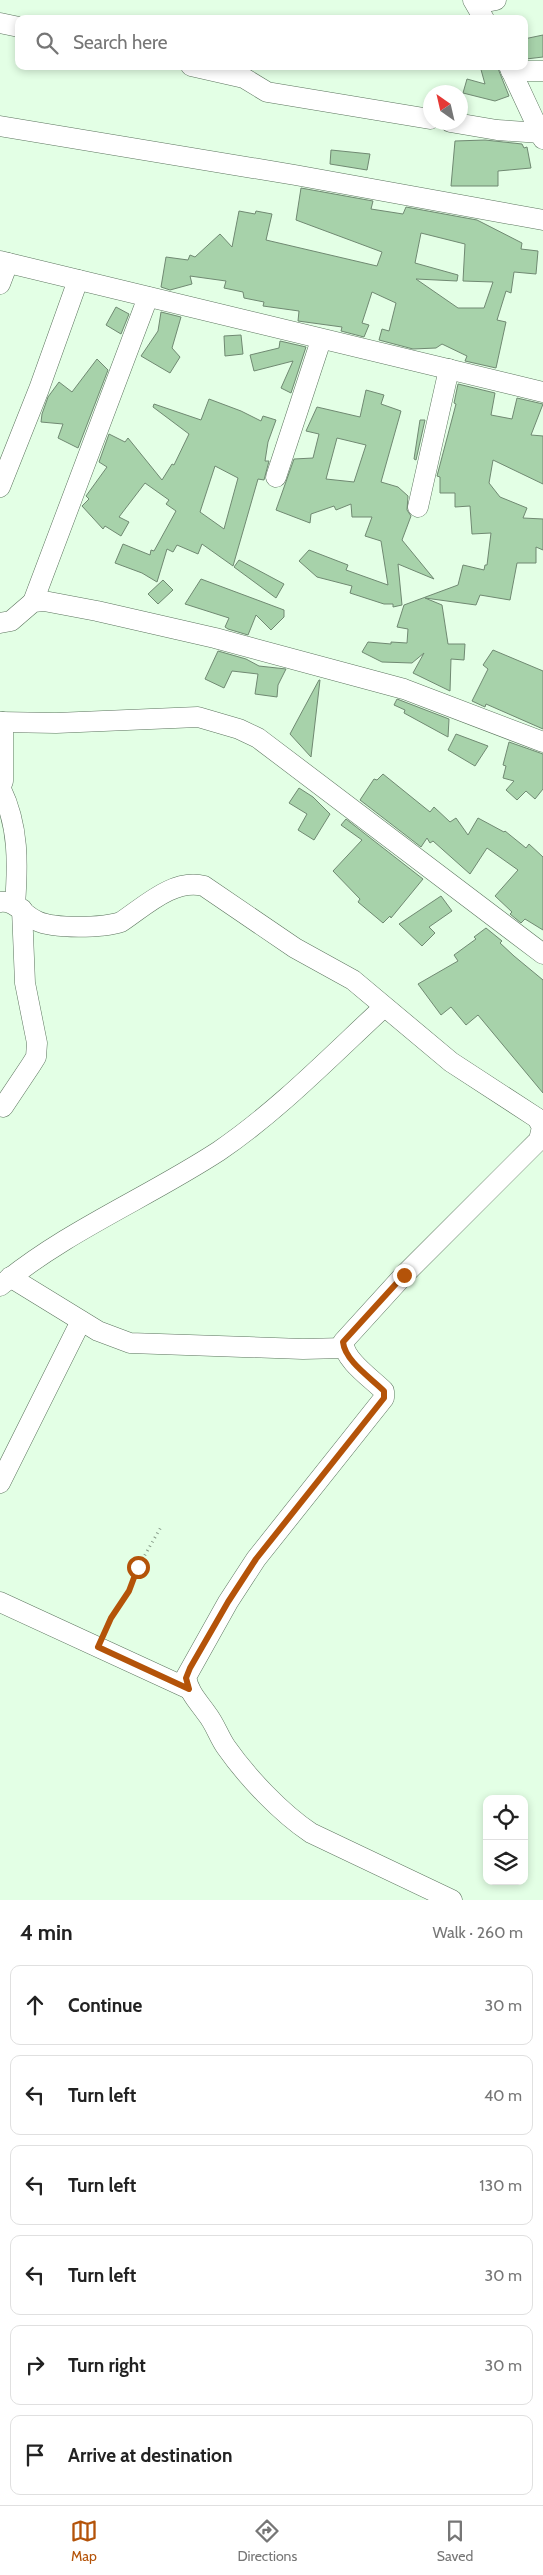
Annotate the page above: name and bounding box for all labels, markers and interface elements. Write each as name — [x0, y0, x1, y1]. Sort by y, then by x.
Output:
search box — [15, 15, 528, 70]
icon: search — [33, 29, 61, 57]
text: Search here — [73, 31, 167, 54]
north arrow — [423, 85, 468, 130]
route end — [393, 1264, 416, 1287]
route start — [127, 1556, 150, 1579]
map controls — [483, 1795, 528, 1885]
button: locate — [483, 1795, 528, 1840]
button: layers — [483, 1840, 528, 1885]
text: 4 min — [20, 1920, 73, 1945]
text: Walk · 260 m — [433, 1923, 523, 1942]
icon: ahead — [21, 1991, 49, 2019]
text: Continue — [68, 1994, 142, 2017]
text: 30 m — [485, 1996, 522, 2015]
icon: left — [21, 2081, 49, 2109]
text: Turn left — [68, 2084, 136, 2107]
text: 40 m — [484, 2086, 522, 2105]
icon: left — [21, 2171, 49, 2199]
text: Turn left — [68, 2174, 136, 2197]
text: 130 m — [479, 2176, 522, 2195]
icon: left — [21, 2261, 49, 2289]
text: Turn left — [68, 2264, 136, 2287]
text: 30 m — [485, 2266, 522, 2285]
icon: right — [21, 2351, 49, 2379]
text: Turn right — [68, 2354, 146, 2377]
text: 30 m — [485, 2356, 522, 2375]
icon: arrive — [21, 2441, 49, 2469]
text: Arrive at destination — [68, 2444, 232, 2467]
tab: Map — [70, 2517, 98, 2565]
tab: Directions — [237, 2517, 297, 2565]
tab: Saved — [437, 2517, 473, 2565]

